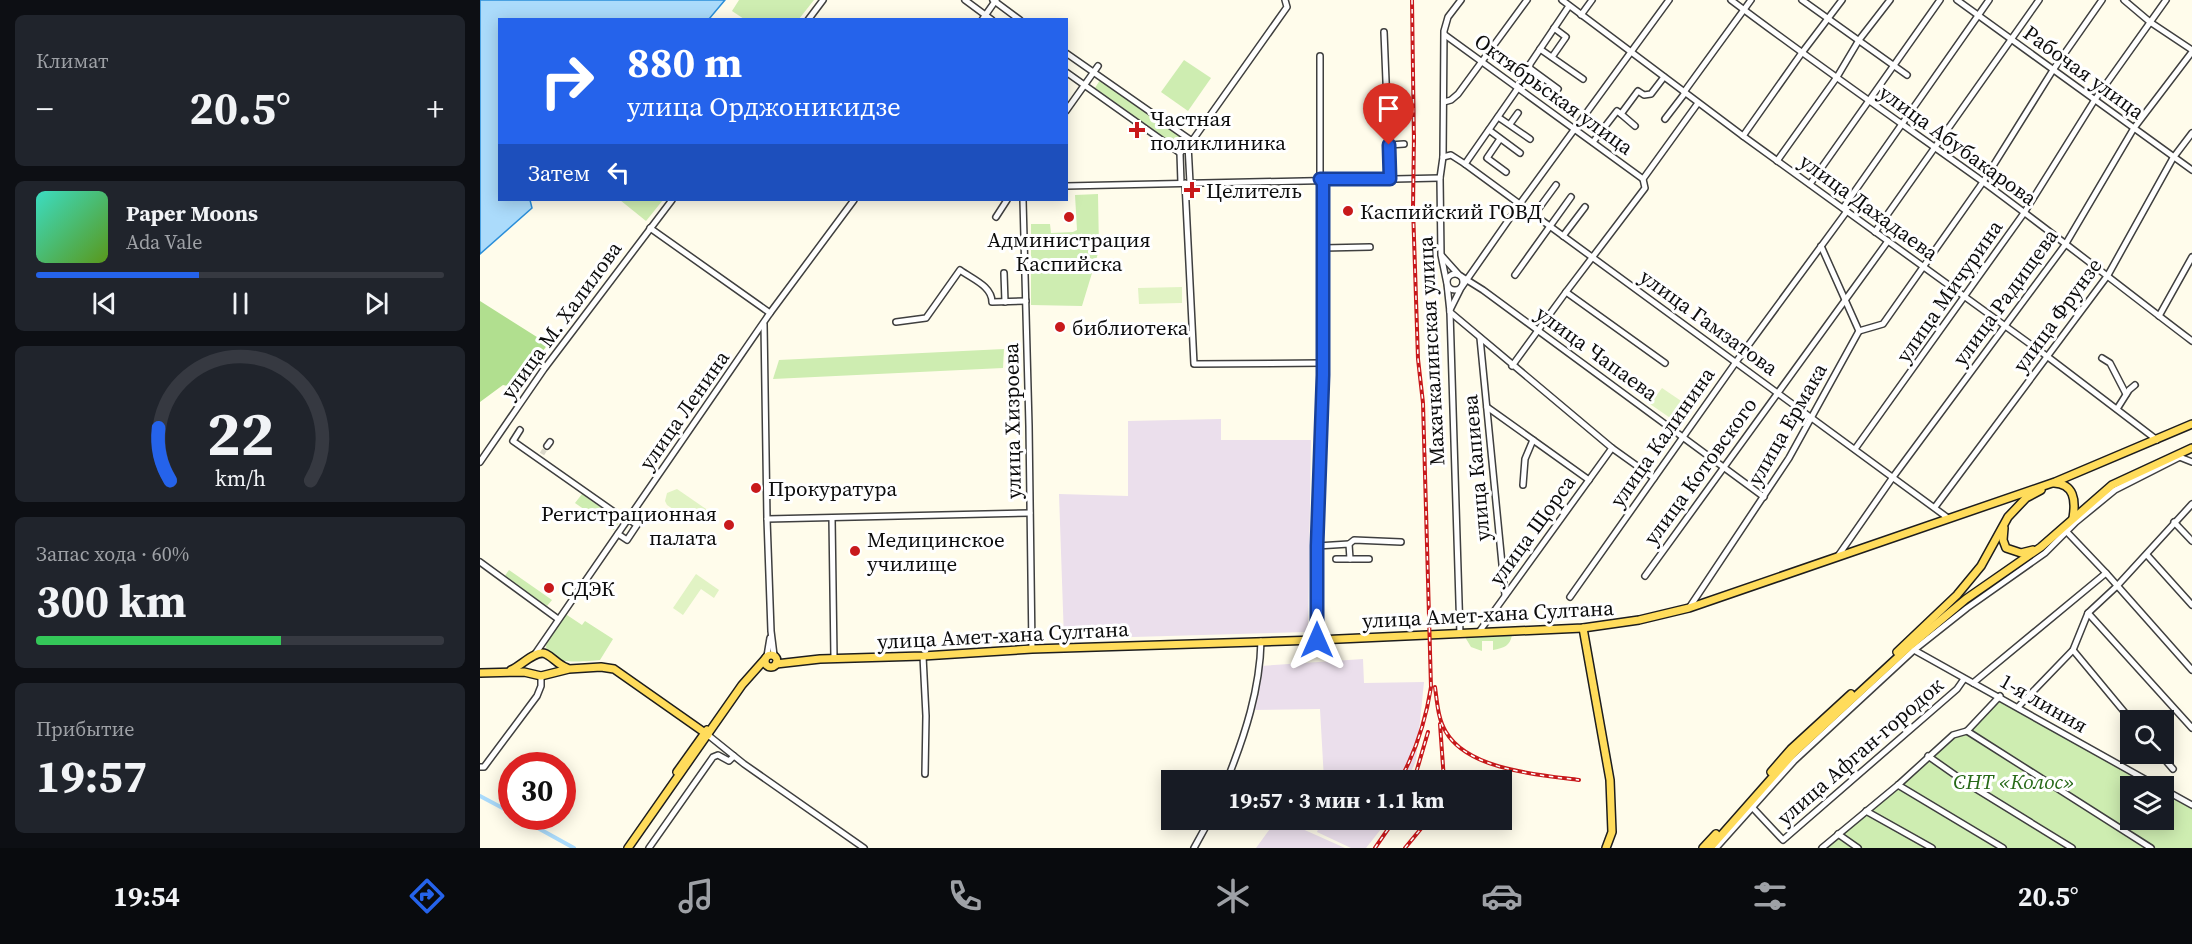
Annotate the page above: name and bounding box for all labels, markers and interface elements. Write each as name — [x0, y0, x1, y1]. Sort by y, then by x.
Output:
street label: Рабочая улица — [2018, 18, 2151, 126]
street label: Октябрьская улица — [1469, 27, 1640, 162]
text: 880 m — [627, 33, 742, 91]
icon: right — [528, 42, 606, 120]
text: Климат — [36, 47, 109, 75]
text: 20.5° — [189, 77, 291, 139]
street label: улица Абубакарова — [1873, 78, 2043, 212]
pin — [1363, 83, 1414, 145]
text: − — [36, 86, 54, 131]
text: + — [427, 86, 444, 131]
text: улица Орджоникидзе — [627, 88, 901, 125]
icon: arrive — [1372, 92, 1405, 125]
place label: Частная поликлиника — [1150, 104, 1286, 157]
marker: Частная поликлиника — [1128, 121, 1146, 139]
street label: улица Дахадаева — [1794, 147, 1945, 267]
icon: left — [602, 156, 635, 189]
text: Затем — [528, 158, 590, 188]
place label: Целитель — [1206, 176, 1302, 205]
marker: Целитель — [1183, 181, 1201, 199]
place label: Каспийский ГОВД — [1360, 197, 1542, 226]
text: Paper Moons — [126, 198, 258, 228]
marker: Каспийский ГОВД — [1341, 204, 1355, 218]
marker: Администрация Каспийска — [1062, 210, 1076, 224]
street label: улица Мичурина — [1889, 214, 2009, 368]
street label: улица Радищева — [1945, 222, 2065, 371]
place label: Администрация Каспийска — [987, 225, 1151, 278]
text: Ada Vale — [126, 228, 202, 256]
street label: улица М. Халилова — [494, 235, 628, 405]
street label: Махачкалинская улица — [1410, 235, 1451, 467]
street label: улица Фрунзе — [2006, 252, 2108, 378]
street label: улица Гамзатова — [1634, 262, 1784, 382]
icon: previous — [88, 287, 121, 320]
icon: pause — [224, 287, 257, 320]
icon: next — [360, 287, 393, 320]
street label: улица Чапаева — [1530, 299, 1664, 408]
place label: библиотека — [1072, 313, 1189, 342]
marker: библиотека — [1053, 320, 1067, 334]
street label: улица Хизроева — [996, 342, 1028, 499]
street label: улица Ленина — [632, 344, 736, 476]
street label: улица Ермака — [1740, 357, 1834, 490]
street label: улица Калинина — [1603, 361, 1721, 513]
text: 22 — [206, 390, 274, 476]
street label: улица Котовского — [1637, 391, 1763, 551]
street label: улица Капиева — [1455, 393, 1497, 542]
text: km/h — [214, 464, 266, 493]
street label: улица Щорса — [1482, 469, 1582, 591]
place label: Прокуратура — [768, 474, 898, 503]
marker: Прокуратура — [749, 481, 763, 495]
place label: Регистрационная палата — [541, 499, 717, 552]
marker: Регистрационная палата — [722, 518, 736, 532]
place label: Медицинское училище — [867, 525, 1005, 578]
text: Запас хода · 60% — [36, 540, 189, 568]
marker: Медицинское училище — [848, 544, 862, 558]
text: 300 km — [36, 570, 187, 632]
place label: СДЭК — [561, 574, 615, 603]
marker: СДЭК — [542, 581, 556, 595]
street label: улица Амет-хана Султана — [1361, 593, 1615, 635]
position arrow — [1285, 608, 1349, 672]
street label: улица Амет-хана Султана — [876, 614, 1130, 656]
street label: 1-я линия — [1995, 666, 2093, 740]
street label: улица Афган-городок — [1771, 670, 1950, 831]
map controls — [2120, 710, 2174, 830]
button: search — [2120, 710, 2174, 764]
text: Прибытие — [36, 715, 134, 743]
text: 19:57 — [36, 745, 147, 807]
speed limit sign: 30 — [498, 752, 576, 830]
park label: СНТ «Колос» — [1953, 767, 2075, 796]
button: layers — [2120, 776, 2174, 830]
text: 19:57 · 3 мин · 1.1 km — [1228, 785, 1445, 815]
icon: directions — [406, 875, 448, 917]
icon: music — [675, 875, 717, 917]
icon: phone — [944, 875, 986, 917]
icon: climate — [1212, 875, 1254, 917]
icon: car — [1481, 875, 1523, 917]
icon: filters — [1749, 875, 1791, 917]
text: 19:54 — [113, 878, 180, 915]
text: 20.5° — [2018, 878, 2079, 915]

